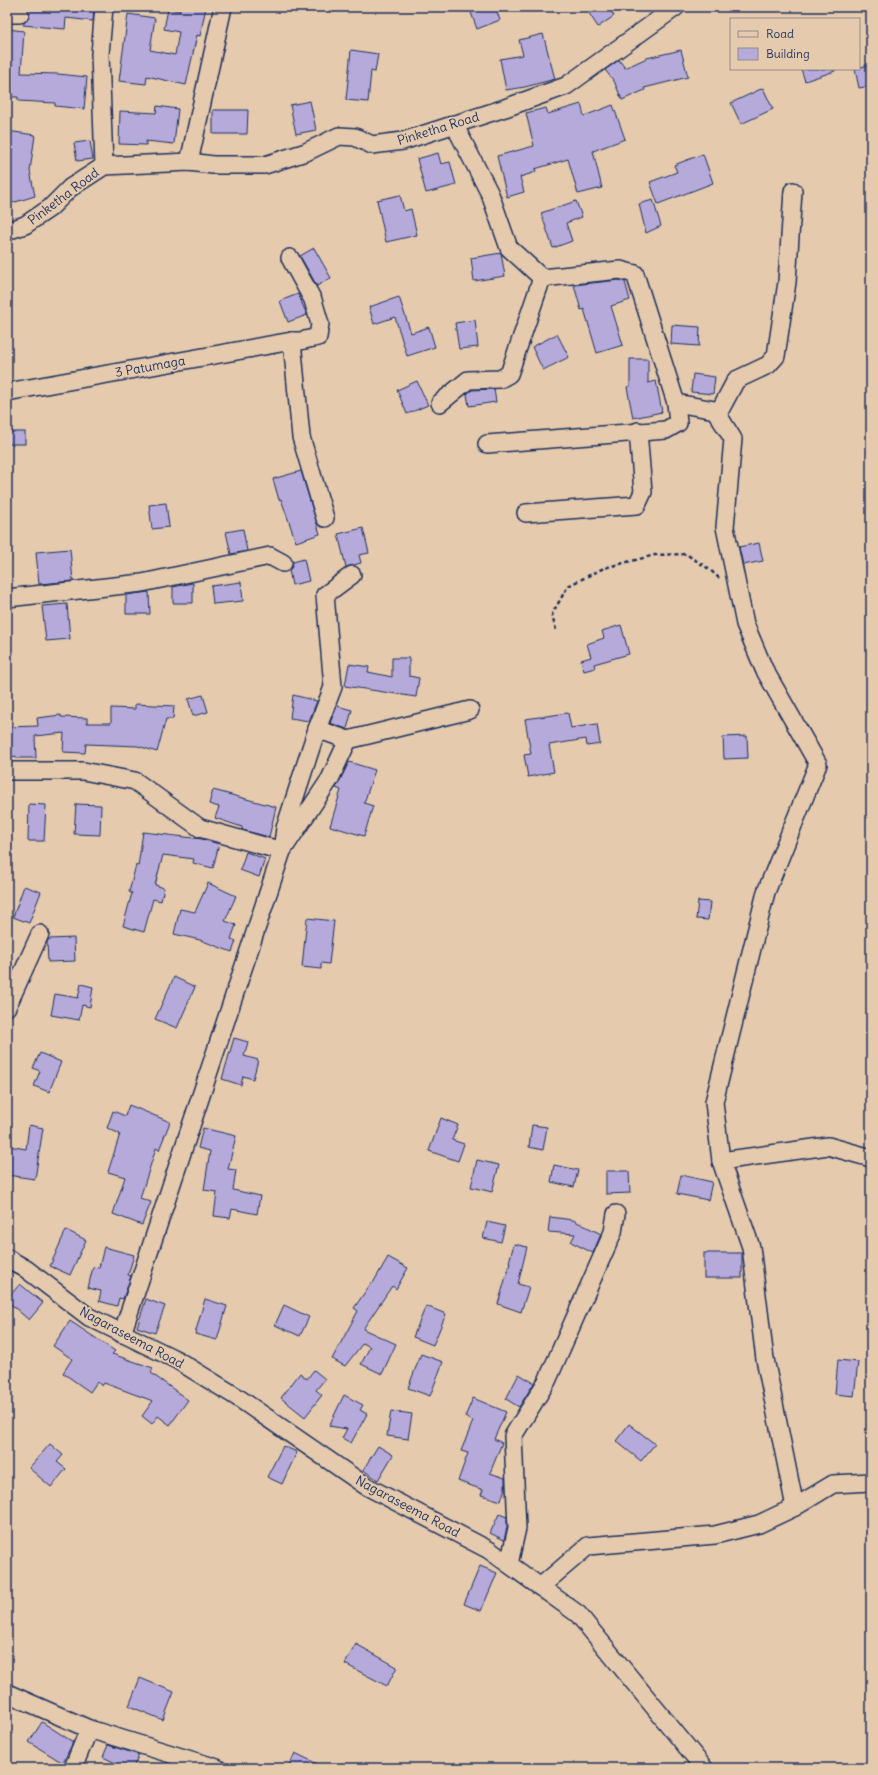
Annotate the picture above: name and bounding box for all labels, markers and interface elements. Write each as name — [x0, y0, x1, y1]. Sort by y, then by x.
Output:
legend — [730, 18, 860, 70]
text: Road — [766, 26, 794, 41]
text: Building — [766, 46, 810, 61]
street label: Pinketha Road — [395, 108, 481, 149]
street label: Pinketha Road — [24, 164, 103, 229]
street label: 3 Patumaga — [114, 352, 186, 381]
street label: Nagaraseema Road — [77, 1303, 187, 1372]
street label: Nagaraseema Road — [353, 1472, 463, 1541]

